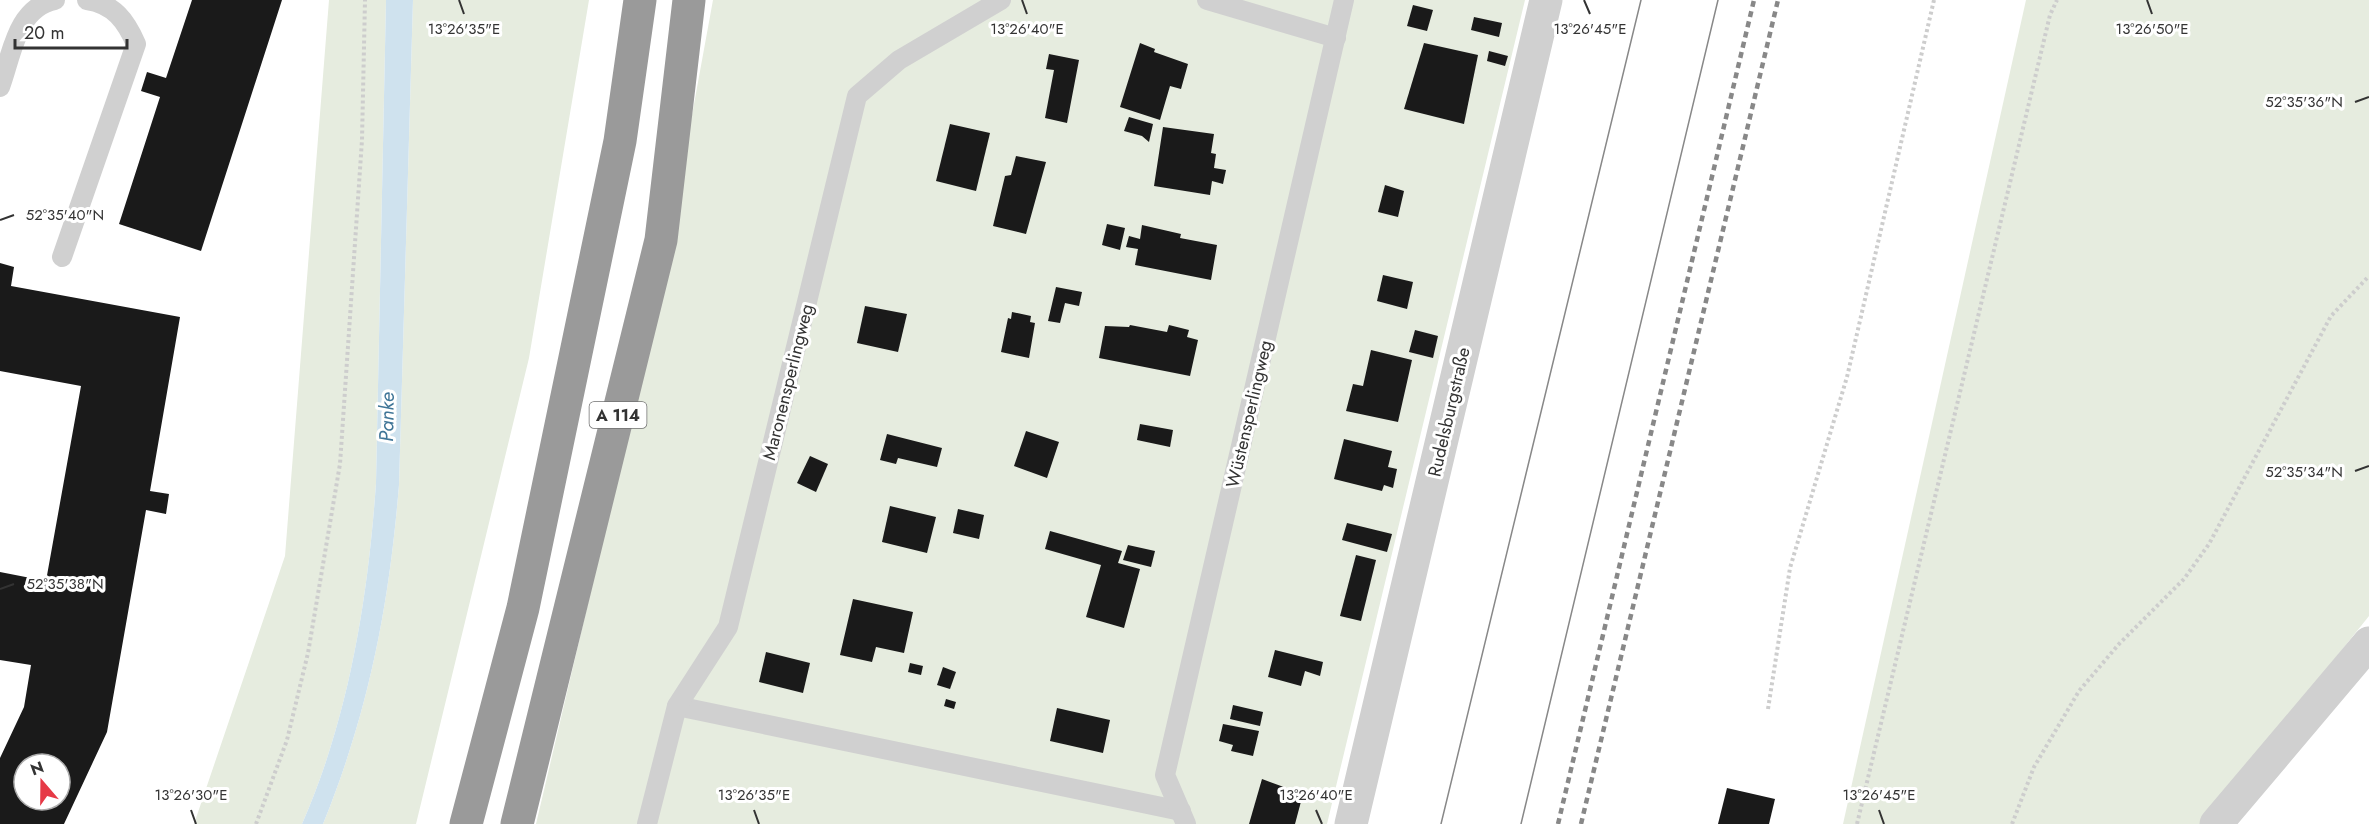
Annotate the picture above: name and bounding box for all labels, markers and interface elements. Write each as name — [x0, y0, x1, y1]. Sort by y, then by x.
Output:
scale bar — [15, 12, 128, 50]
text: 13°26'35"E — [428, 18, 500, 40]
text: 13°26'40"E — [990, 18, 1064, 40]
text: 13°26'45"E — [1554, 18, 1627, 40]
text: 13°26'50"E — [2115, 18, 2189, 40]
text: 20 m — [24, 20, 64, 46]
text: 52°35'36"N — [2265, 91, 2343, 113]
text: 52°35'40"N — [26, 204, 104, 226]
street label: Maronensperlingweg — [756, 301, 820, 463]
street label: Wüstensperlingweg — [1219, 338, 1279, 490]
street label: Rudelsburgstraße — [1421, 345, 1477, 479]
water label: Panke — [372, 392, 402, 442]
road number: A 114 — [590, 402, 646, 428]
text: 52°35'34"N — [2265, 461, 2343, 483]
text: 52°35'38"N — [26, 573, 104, 595]
north arrow — [12, 752, 72, 812]
text: N — [27, 755, 47, 781]
text: 13°26'30"E — [155, 784, 227, 806]
text: 13°26'35"E — [718, 784, 790, 806]
text: 13°26'40"E — [1279, 784, 1353, 806]
text: 13°26'45"E — [1843, 784, 1916, 806]

